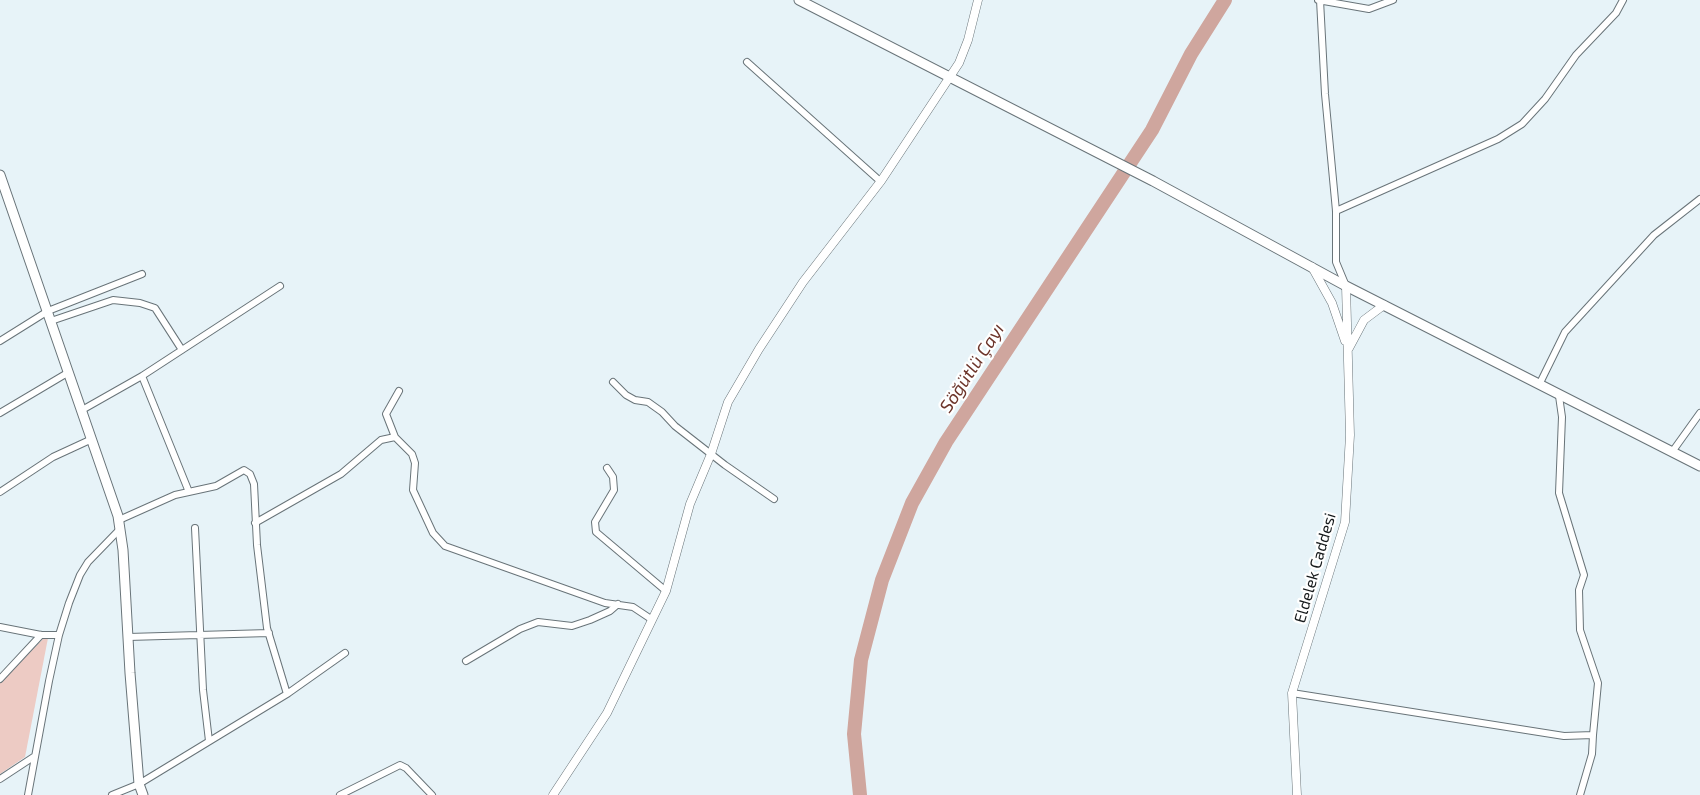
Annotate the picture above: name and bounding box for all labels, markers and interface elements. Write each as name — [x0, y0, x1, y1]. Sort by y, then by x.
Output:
water label: Söğütlü Çayı — [935, 320, 1009, 416]
street label: Eldelek Caddesi — [1290, 511, 1340, 625]

